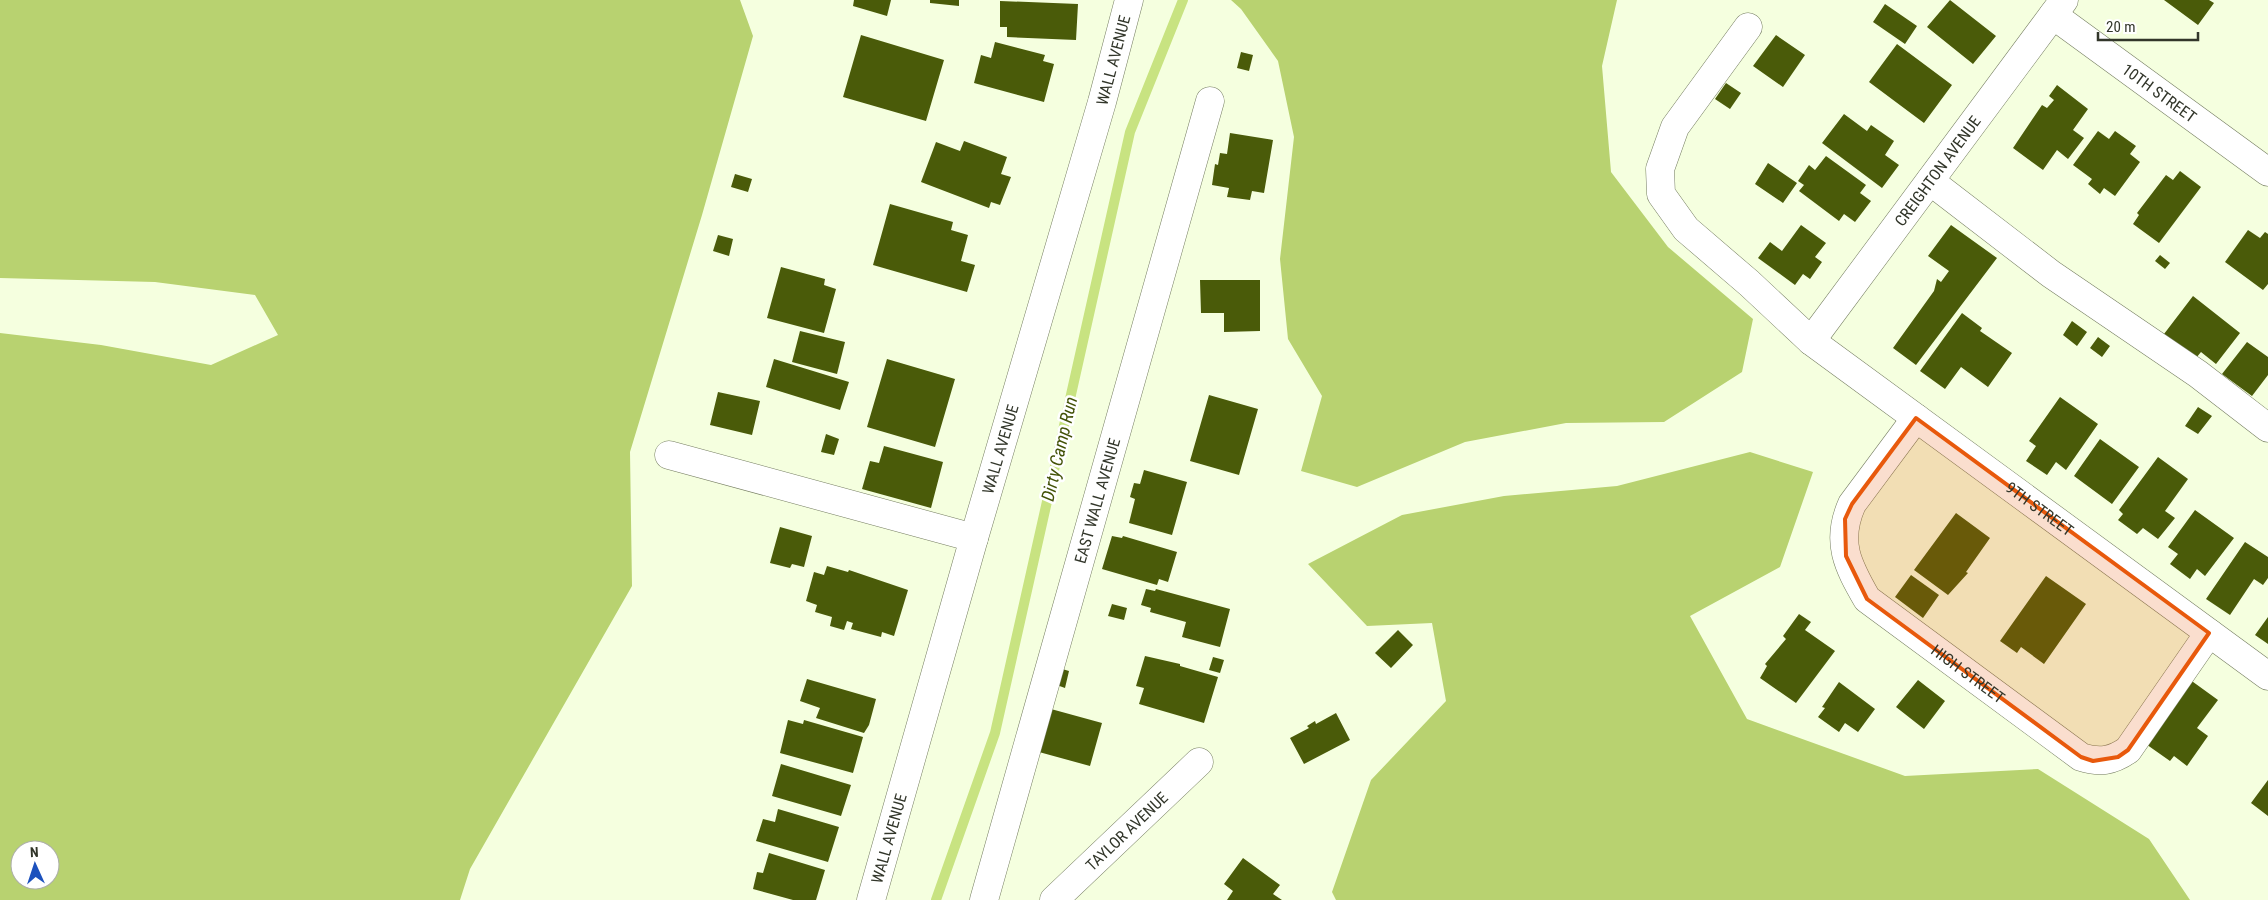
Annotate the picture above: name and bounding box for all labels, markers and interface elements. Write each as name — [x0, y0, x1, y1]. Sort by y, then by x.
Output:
scale bar — [2098, 10, 2198, 42]
street label: WALL AVENUE — [1092, 13, 1134, 107]
text: 20 m — [2106, 18, 2136, 36]
street label: 10TH STREET — [2119, 59, 2200, 126]
street label: CREIGHTON AVENUE — [1890, 112, 1984, 230]
water label: Dirty Camp Run — [1037, 395, 1081, 503]
street label: WALL AVENUE — [978, 402, 1022, 496]
street label: EAST WALL AVENUE — [1070, 436, 1124, 566]
street label: 9TH STREET — [2002, 478, 2077, 540]
street label: HIGH STREET — [1928, 640, 2009, 707]
street label: TAYLOR AVENUE — [1082, 788, 1171, 874]
street label: WALL AVENUE — [867, 791, 910, 885]
north arrow — [10, 840, 60, 890]
text: N — [30, 844, 39, 860]

